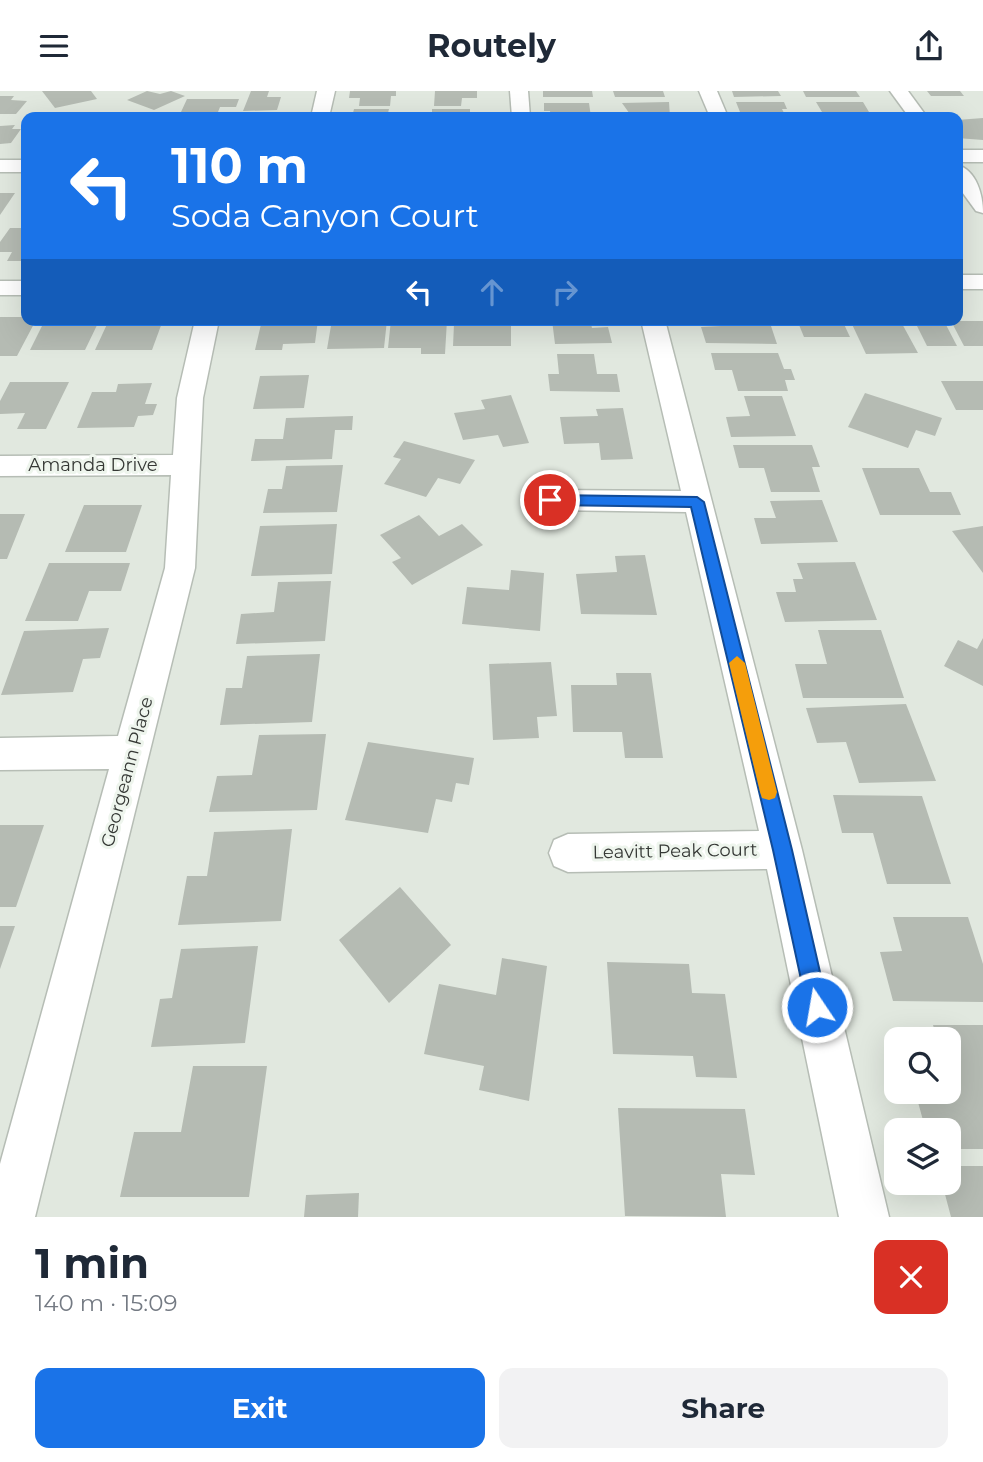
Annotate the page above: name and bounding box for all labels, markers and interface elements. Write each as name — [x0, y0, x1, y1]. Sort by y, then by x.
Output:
text: Routely — [427, 26, 556, 65]
icon: menu — [35, 27, 73, 65]
icon: share — [910, 27, 948, 65]
text: 110 m — [171, 136, 308, 195]
icon: left — [56, 140, 147, 231]
text: Soda Canyon Court — [171, 196, 479, 235]
icon: left — [400, 273, 438, 311]
icon: ahead — [473, 273, 511, 311]
icon: right — [546, 273, 584, 311]
street label: Amanda Drive — [28, 454, 158, 476]
pin — [520, 470, 580, 530]
icon: arrive — [531, 481, 569, 519]
street label: Georgeann Place — [96, 694, 158, 850]
street label: Leavitt Peak Court — [592, 839, 758, 863]
position arrow — [780, 970, 854, 1044]
map controls — [884, 1027, 961, 1195]
button: search — [884, 1027, 961, 1104]
button: layers — [884, 1118, 961, 1195]
text: 1 min — [35, 1237, 149, 1289]
button: close — [874, 1240, 948, 1314]
text: 140 m · 15:09 — [35, 1289, 177, 1317]
button: Exit — [35, 1368, 485, 1448]
button: Share — [499, 1368, 948, 1448]

